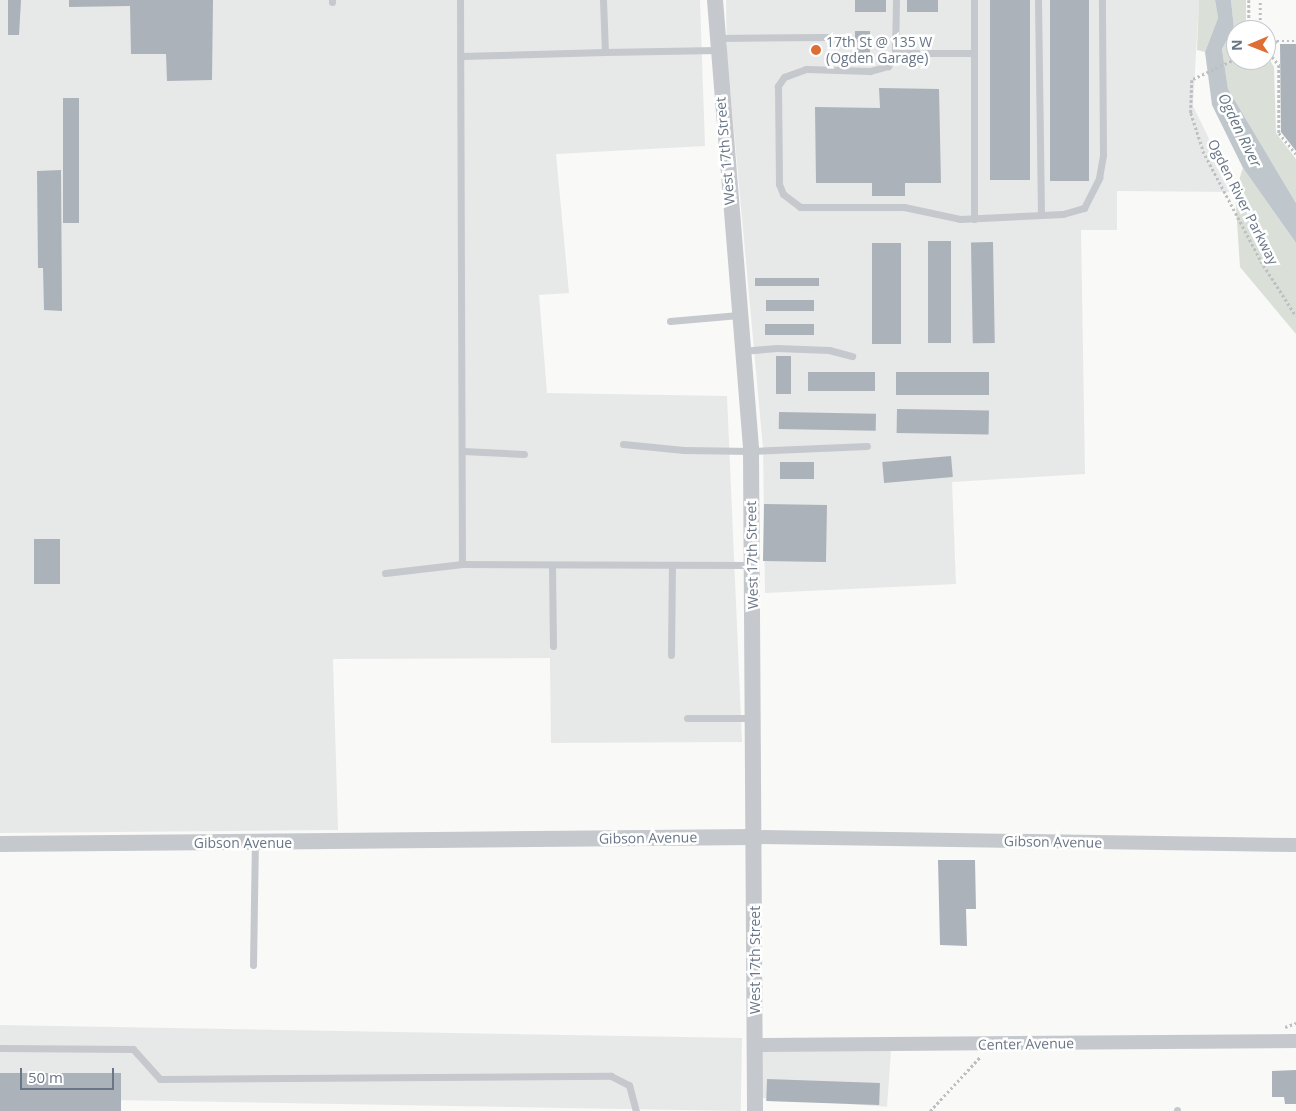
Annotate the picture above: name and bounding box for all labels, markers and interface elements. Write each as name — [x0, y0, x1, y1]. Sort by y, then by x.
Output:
north arrow — [1226, 20, 1276, 70]
place label: 17th St @ 135 W (Ogden Garage) — [826, 34, 932, 66]
text: N — [1227, 39, 1246, 51]
marker: 17th St @ 135 W (Ogden Garage) — [810, 44, 822, 56]
water label: Ogden River — [1214, 90, 1266, 170]
street label: West 17th Street — [712, 96, 738, 206]
street label: Ogden River Parkway — [1204, 137, 1282, 267]
street label: West 17th Street — [743, 501, 761, 609]
street label: Gibson Avenue — [599, 829, 697, 847]
street label: Gibson Avenue — [1004, 833, 1102, 851]
street label: Gibson Avenue — [194, 835, 292, 851]
street label: West 17th Street — [747, 906, 763, 1014]
street label: Center Avenue — [978, 1035, 1074, 1053]
scale bar — [22, 1058, 116, 1090]
text: 50 m — [28, 1067, 63, 1087]

